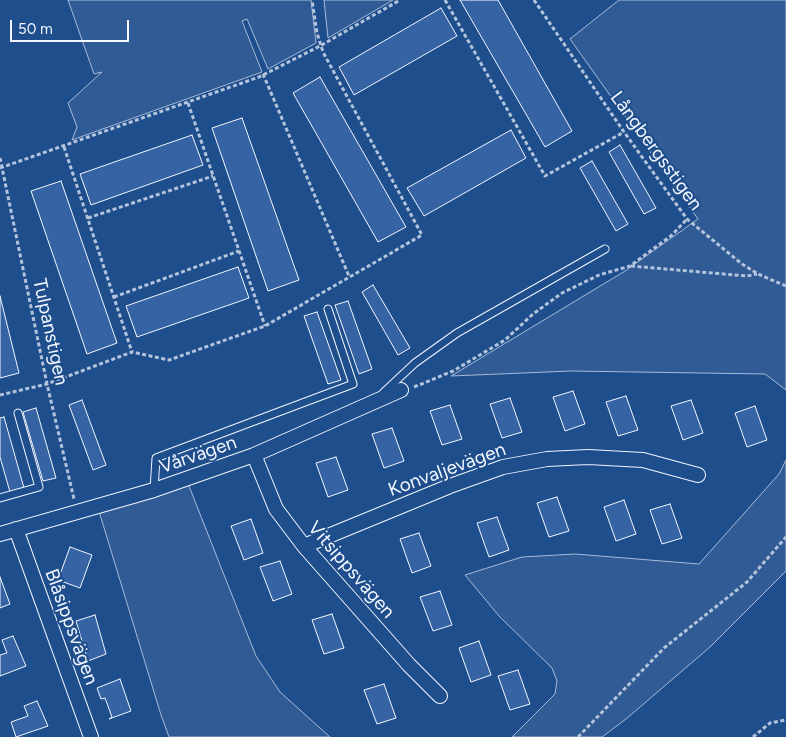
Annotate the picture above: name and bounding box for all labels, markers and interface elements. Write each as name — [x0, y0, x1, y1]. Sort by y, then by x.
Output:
scale bar — [12, 10, 131, 42]
text: 50 m — [18, 20, 53, 38]
street label: Långbergsstigen — [605, 87, 707, 215]
street label: Tulpanstigen — [28, 277, 72, 387]
street label: Vårvägen — [156, 431, 240, 479]
street label: Konvaljevägen — [385, 438, 509, 502]
street label: Vitsippsvägen — [303, 517, 399, 623]
street label: Blåsippsvägen — [39, 566, 103, 688]

